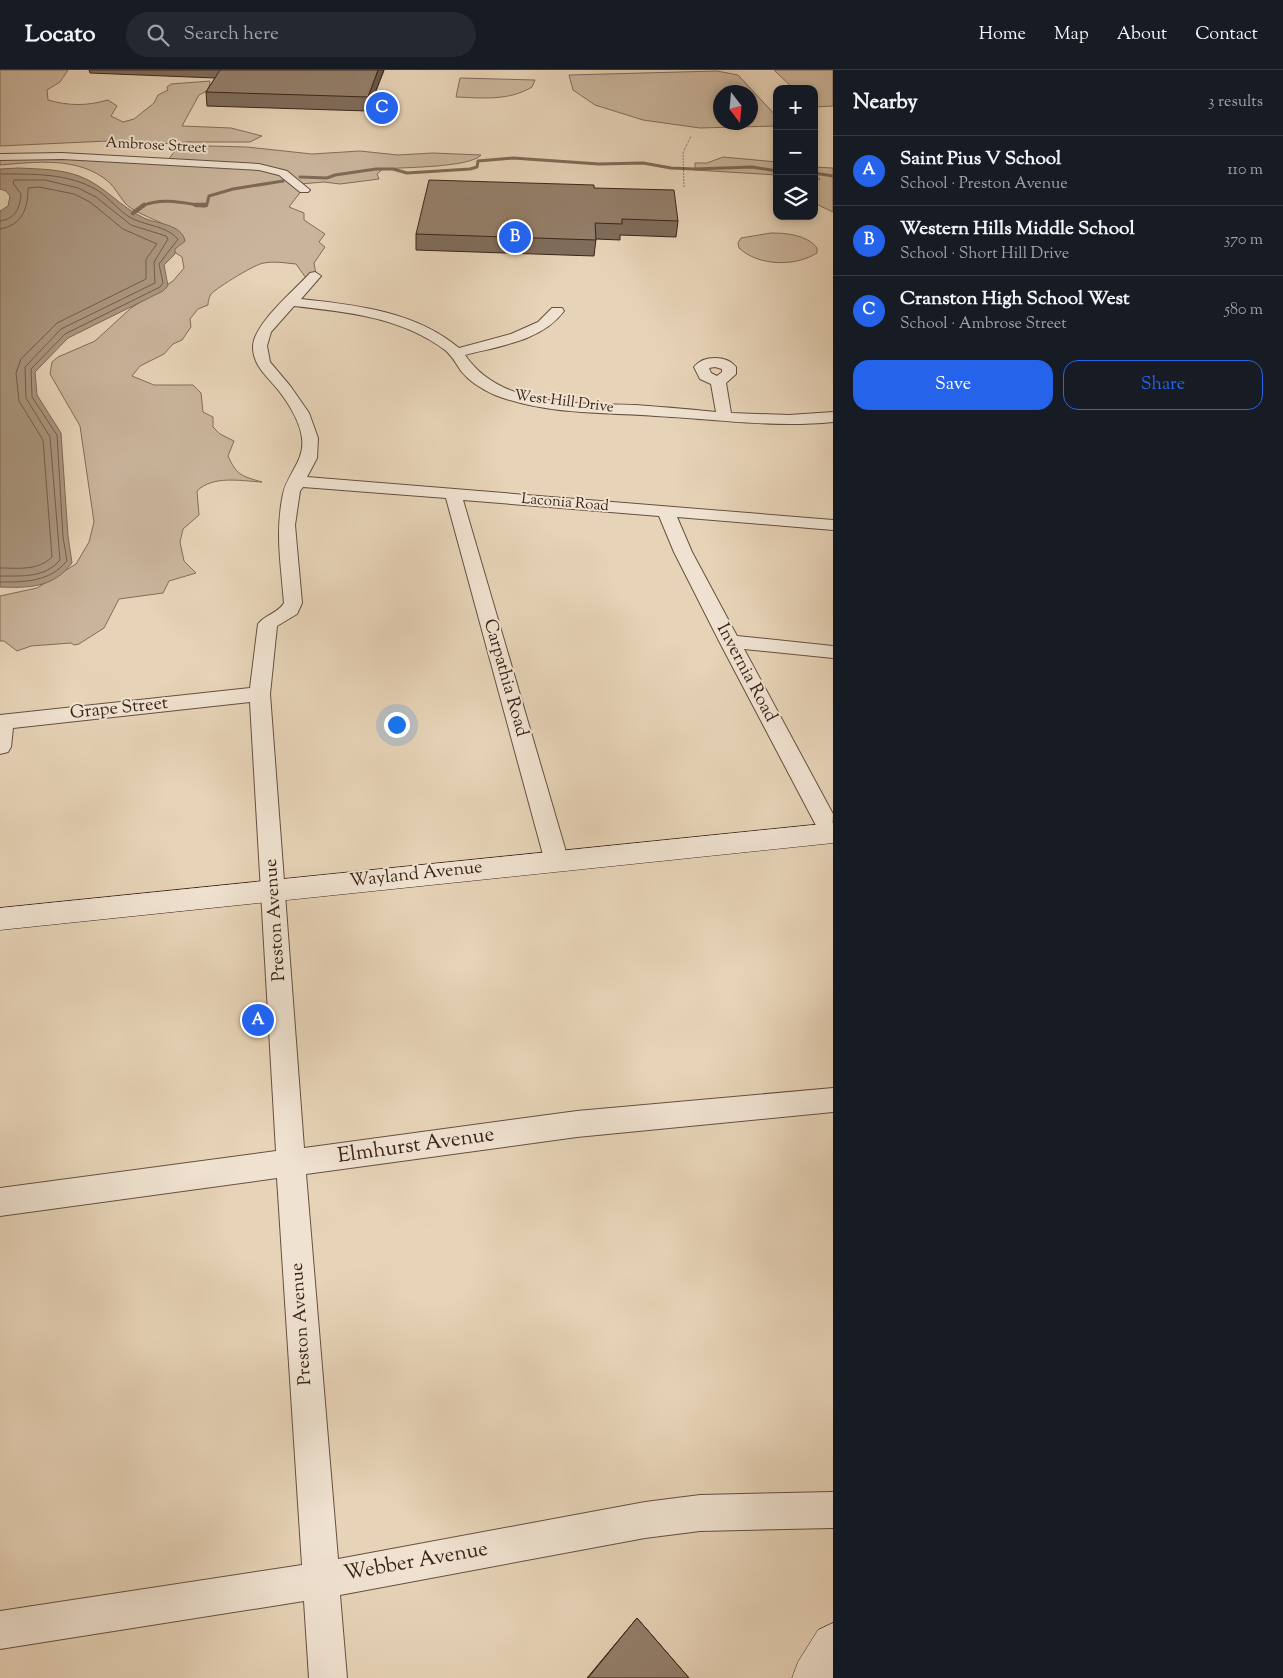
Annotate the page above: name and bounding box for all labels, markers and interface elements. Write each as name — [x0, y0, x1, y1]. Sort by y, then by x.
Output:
search box — [126, 12, 476, 57]
text: Locato — [25, 18, 96, 52]
icon: search — [144, 21, 172, 49]
text: Search here — [184, 21, 279, 48]
text: Home — [979, 22, 1026, 48]
text: Map — [1054, 22, 1089, 48]
text: About — [1117, 22, 1167, 48]
text: Contact — [1195, 22, 1258, 48]
north arrow — [713, 85, 758, 130]
map controls — [773, 85, 818, 220]
button: + — [773, 85, 818, 130]
text: Nearby — [853, 88, 918, 118]
pin: C — [366, 89, 398, 127]
text: 3 results — [1208, 91, 1263, 114]
button: − — [773, 130, 818, 175]
street label: Ambrose Street — [105, 133, 207, 159]
text: Saint Pius V School — [900, 146, 1061, 173]
text: A — [863, 159, 876, 182]
text: 110 m — [1227, 159, 1263, 182]
text: School · Preston Avenue — [900, 173, 1068, 196]
button: layers — [773, 175, 818, 220]
text: Western Hills Middle School — [900, 216, 1135, 243]
pin: B — [499, 218, 531, 256]
text: B — [864, 229, 874, 252]
text: 370 m — [1224, 229, 1263, 252]
text: School · Short Hill Drive — [900, 243, 1069, 266]
text: Cranston High School West — [900, 286, 1129, 313]
text: C — [863, 299, 875, 322]
text: 580 m — [1224, 299, 1263, 322]
text: School · Ambrose Street — [900, 313, 1067, 336]
button: Save — [853, 360, 1053, 410]
button: Share — [1063, 360, 1263, 410]
street label: West Hill Drive — [513, 385, 615, 419]
street label: Laconia Road — [520, 489, 610, 517]
street label: Carpathia Road — [476, 616, 534, 740]
street label: Invernia Road — [709, 619, 783, 727]
street label: Grape Street — [69, 691, 169, 727]
your location — [384, 712, 410, 738]
street label: Wayland Avenue — [348, 855, 484, 895]
street label: Preston Avenue — [259, 858, 293, 982]
pin: A — [242, 1001, 274, 1039]
street label: Elmhurst Avenue — [336, 1120, 496, 1172]
street label: Preston Avenue — [285, 1262, 319, 1386]
street label: Webber Avenue — [342, 1535, 490, 1589]

